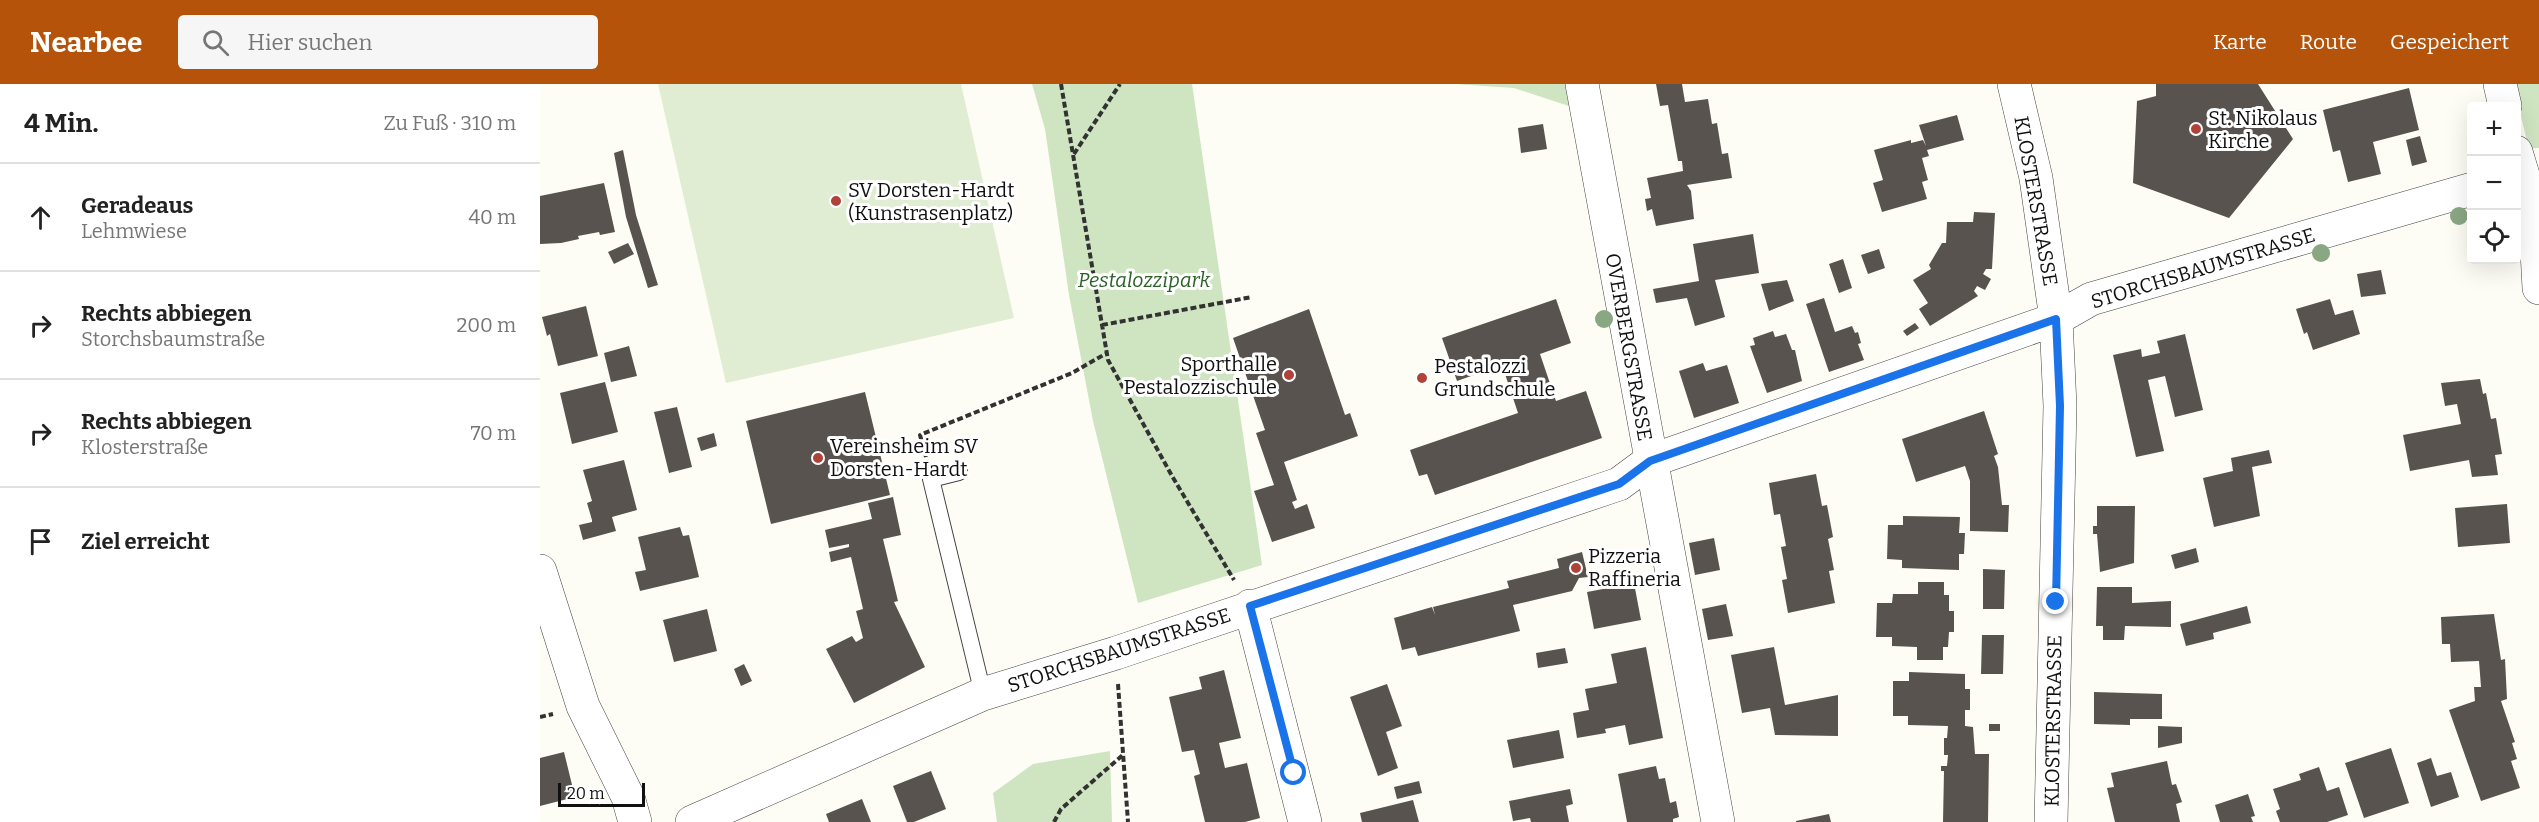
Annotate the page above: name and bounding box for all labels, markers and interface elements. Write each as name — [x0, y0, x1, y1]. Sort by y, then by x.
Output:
search box — [178, 15, 598, 69]
text: Nearbee — [30, 26, 142, 59]
icon: search — [199, 26, 232, 59]
text: Hier suchen — [247, 29, 372, 56]
text: Karte — [2213, 29, 2267, 55]
text: Route — [2300, 29, 2357, 55]
text: Gespeichert — [2390, 29, 2509, 55]
map controls — [2467, 102, 2521, 264]
button: + — [2467, 102, 2521, 156]
place label: St. Nikolaus Kirche — [2208, 106, 2318, 153]
text: 4 Min. — [24, 108, 99, 139]
text: Zu Fuß · 310 m — [384, 111, 516, 135]
street label: KLOSTERSTRASSE — [2009, 114, 2063, 288]
marker: St. Nikolaus Kirche — [2189, 122, 2203, 136]
button: − — [2467, 156, 2521, 210]
place label: SV Dorsten-Hardt (Kunstrasenplatz) — [848, 178, 1014, 225]
text: Geradeaus — [81, 192, 193, 219]
marker: SV Dorsten-Hardt (Kunstrasenplatz) — [829, 194, 843, 208]
icon: ahead — [24, 201, 57, 234]
text: 40 m — [468, 205, 516, 229]
button: locate — [2467, 210, 2521, 264]
text: Lehmwiese — [81, 219, 187, 243]
street label: STORCHSBAUMSTRASSE — [2088, 222, 2318, 314]
street label: OVERBERGSTRASSE — [1601, 251, 1657, 443]
park label: Pestalozzipark — [1078, 268, 1211, 292]
text: Rechts abbiegen — [81, 300, 252, 327]
icon: right — [24, 309, 57, 342]
text: 200 m — [456, 313, 516, 337]
text: Storchsbaumstraße — [81, 327, 265, 351]
place label: Sporthalle Pestalozzischule — [1123, 352, 1277, 399]
place label: Pestalozzi Grundschule — [1434, 354, 1555, 401]
marker: Sporthalle Pestalozzischule — [1282, 368, 1296, 382]
marker: Pestalozzi Grundschule — [1415, 371, 1429, 385]
text: Rechts abbiegen — [81, 408, 252, 435]
icon: right — [24, 417, 57, 450]
text: 70 m — [470, 421, 516, 445]
place label: Vereinsheim SV Dorsten-Hardt — [830, 434, 978, 481]
text: Klosterstraße — [81, 435, 208, 459]
marker: Vereinsheim SV Dorsten-Hardt — [811, 451, 825, 465]
icon: arrive — [24, 525, 57, 558]
text: Ziel erreicht — [81, 528, 210, 555]
place label: Pizzeria Raffineria — [1588, 544, 1681, 591]
marker: Pizzeria Raffineria — [1569, 561, 1583, 575]
route end — [2042, 588, 2068, 614]
street label: STORCHSBAUMSTRASSE — [1004, 603, 1234, 697]
street label: KLOSTERSTRASSE — [2040, 635, 2066, 807]
route start — [1280, 759, 1306, 785]
scale bar — [558, 780, 645, 808]
text: 20 m — [567, 784, 604, 803]

